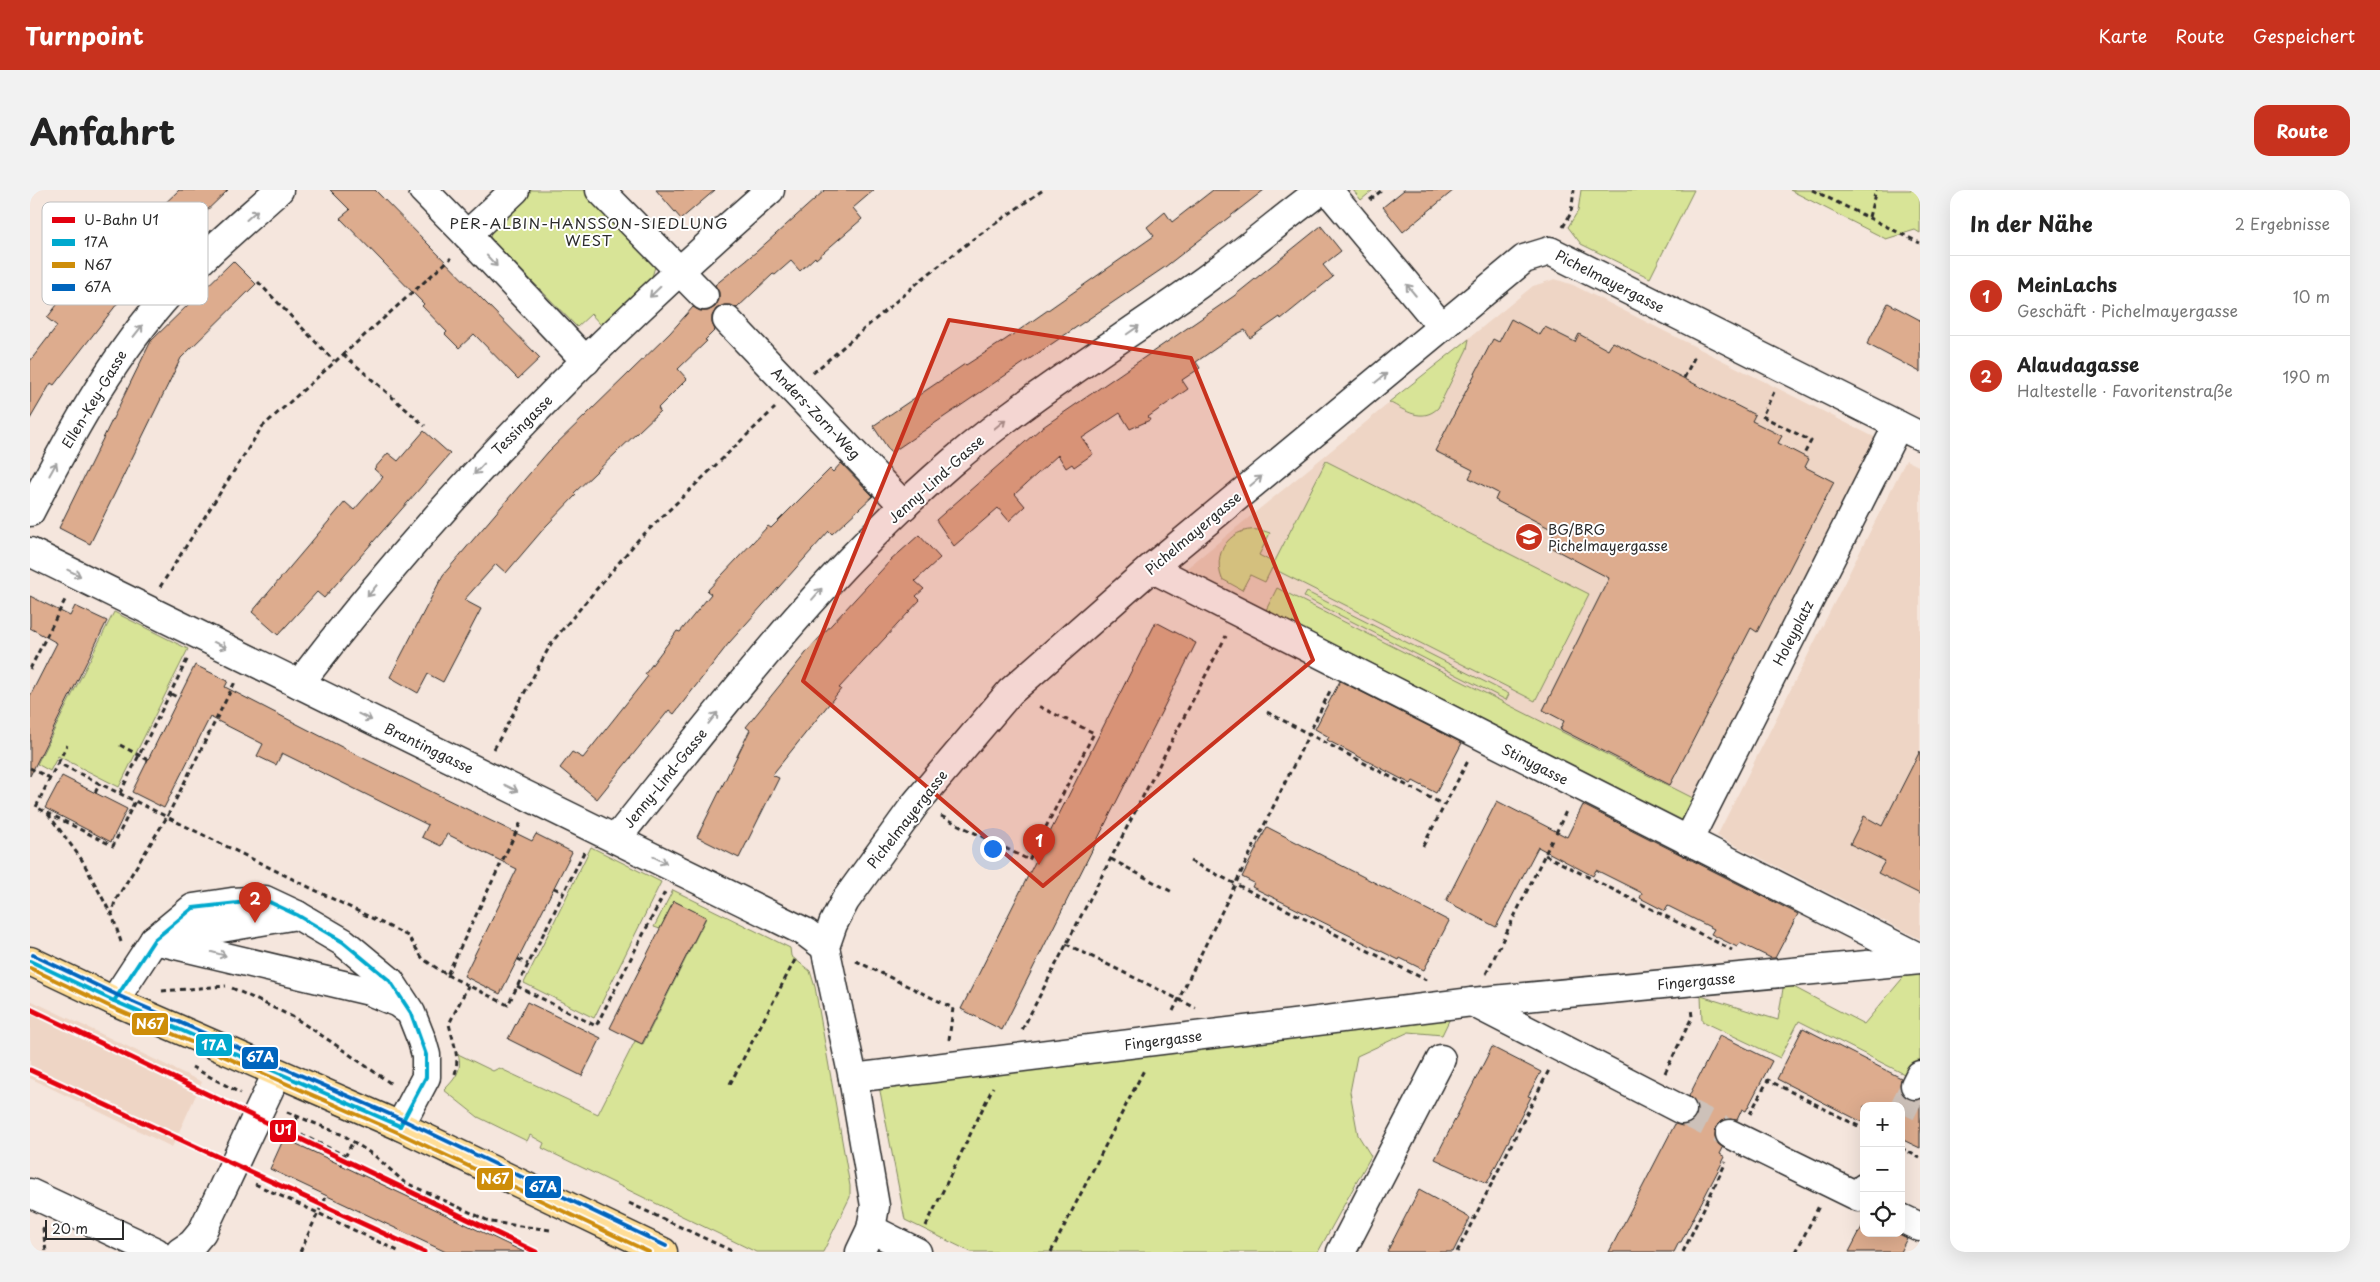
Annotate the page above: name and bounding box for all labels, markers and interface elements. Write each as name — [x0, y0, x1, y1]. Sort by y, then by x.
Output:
text: Turnpoint — [25, 17, 144, 53]
text: Karte — [2099, 22, 2147, 49]
text: Route — [2175, 22, 2225, 49]
text: Gespeichert — [2253, 22, 2355, 49]
text: Anfahrt — [30, 104, 175, 157]
button: Route — [2254, 105, 2350, 156]
legend — [42, 202, 208, 305]
text: In der Nähe — [1970, 207, 2092, 239]
text: U-Bahn U1 — [84, 209, 159, 230]
one-way arrow — [245, 209, 258, 221]
district label: PER-ALBIN-HANSSON-SIEDLUNG WEST — [449, 211, 729, 251]
text: 2 Ergebnisse — [2235, 211, 2330, 235]
text: 17A — [84, 231, 109, 252]
street label: Pichelmayergasse — [1552, 244, 1668, 318]
text: N67 — [84, 254, 112, 275]
one-way arrow — [486, 255, 498, 267]
text: MeinLachs — [2017, 270, 2117, 298]
text: 67A — [84, 276, 111, 297]
one-way arrow — [1405, 284, 1416, 297]
text: 1 — [1982, 284, 1990, 308]
text: 10 m — [2293, 284, 2330, 308]
one-way arrow — [650, 286, 662, 298]
text: Geschäft · Pichelmayergasse — [2017, 298, 2238, 322]
one-way arrow — [133, 324, 143, 338]
one-way arrow — [1125, 325, 1139, 335]
street label: Ellen-Key-Gasse — [56, 346, 132, 452]
text: Alaudagasse — [2017, 350, 2139, 378]
street label: Anders-Zorn-Weg — [767, 362, 865, 464]
text: 2 — [1980, 364, 1992, 388]
text: 190 m — [2282, 364, 2330, 388]
one-way arrow — [1374, 372, 1387, 383]
text: Haltestelle · Favoritenstraße — [2017, 378, 2233, 402]
street label: Tessingasse — [487, 390, 557, 460]
one-way arrow — [993, 418, 1006, 429]
street label: Jenny-Lind-Gasse — [883, 430, 989, 528]
one-way arrow — [49, 462, 58, 477]
one-way arrow — [473, 463, 485, 476]
one-way arrow — [1249, 476, 1262, 487]
street label: Pichelmayergasse — [1140, 486, 1246, 580]
place label: BG/BRG Pichelmayergasse — [1548, 519, 1668, 556]
school or university icon: BG/BRG Pichelmayergasse — [1514, 522, 1544, 552]
one-way arrow — [66, 569, 81, 578]
one-way arrow — [366, 585, 377, 598]
one-way arrow — [812, 587, 823, 600]
street label: Holeyplatz — [1768, 596, 1819, 669]
one-way arrow — [212, 640, 227, 650]
one-way arrow — [708, 711, 718, 725]
one-way arrow — [357, 713, 372, 722]
street label: Brantinggasse — [381, 717, 477, 779]
street label: Jenny-Lind-Gasse — [618, 724, 712, 832]
street label: Stinygasse — [1498, 738, 1572, 790]
street label: Pichelmayergasse — [862, 765, 952, 873]
one-way arrow — [503, 784, 518, 794]
pin: 1 — [1023, 824, 1055, 865]
your location — [980, 836, 1006, 862]
one-way arrow — [652, 856, 667, 865]
pin: 2 — [239, 882, 271, 923]
one-way arrow — [210, 950, 226, 960]
street label: Fingergasse — [1656, 967, 1736, 995]
line badge: N67 — [131, 1012, 169, 1036]
text: N67 — [136, 1013, 165, 1034]
street label: Fingergasse — [1123, 1025, 1203, 1055]
line badge: 17A — [195, 1033, 233, 1057]
text: 17A — [201, 1034, 227, 1055]
line badge: 67A — [241, 1046, 279, 1070]
text: 67A — [246, 1046, 274, 1067]
map controls — [1860, 1102, 1905, 1237]
button: + — [1860, 1102, 1905, 1147]
line badge: U1 — [269, 1119, 297, 1143]
text: U1 — [274, 1119, 292, 1140]
button: − — [1860, 1147, 1905, 1192]
line badge: N67 — [476, 1167, 514, 1191]
text: N67 — [481, 1168, 510, 1189]
line badge: 67A — [524, 1175, 562, 1199]
text: 67A — [529, 1176, 557, 1197]
button: locate — [1860, 1192, 1905, 1237]
scale bar — [45, 1217, 124, 1240]
text: 20 m — [52, 1218, 88, 1239]

